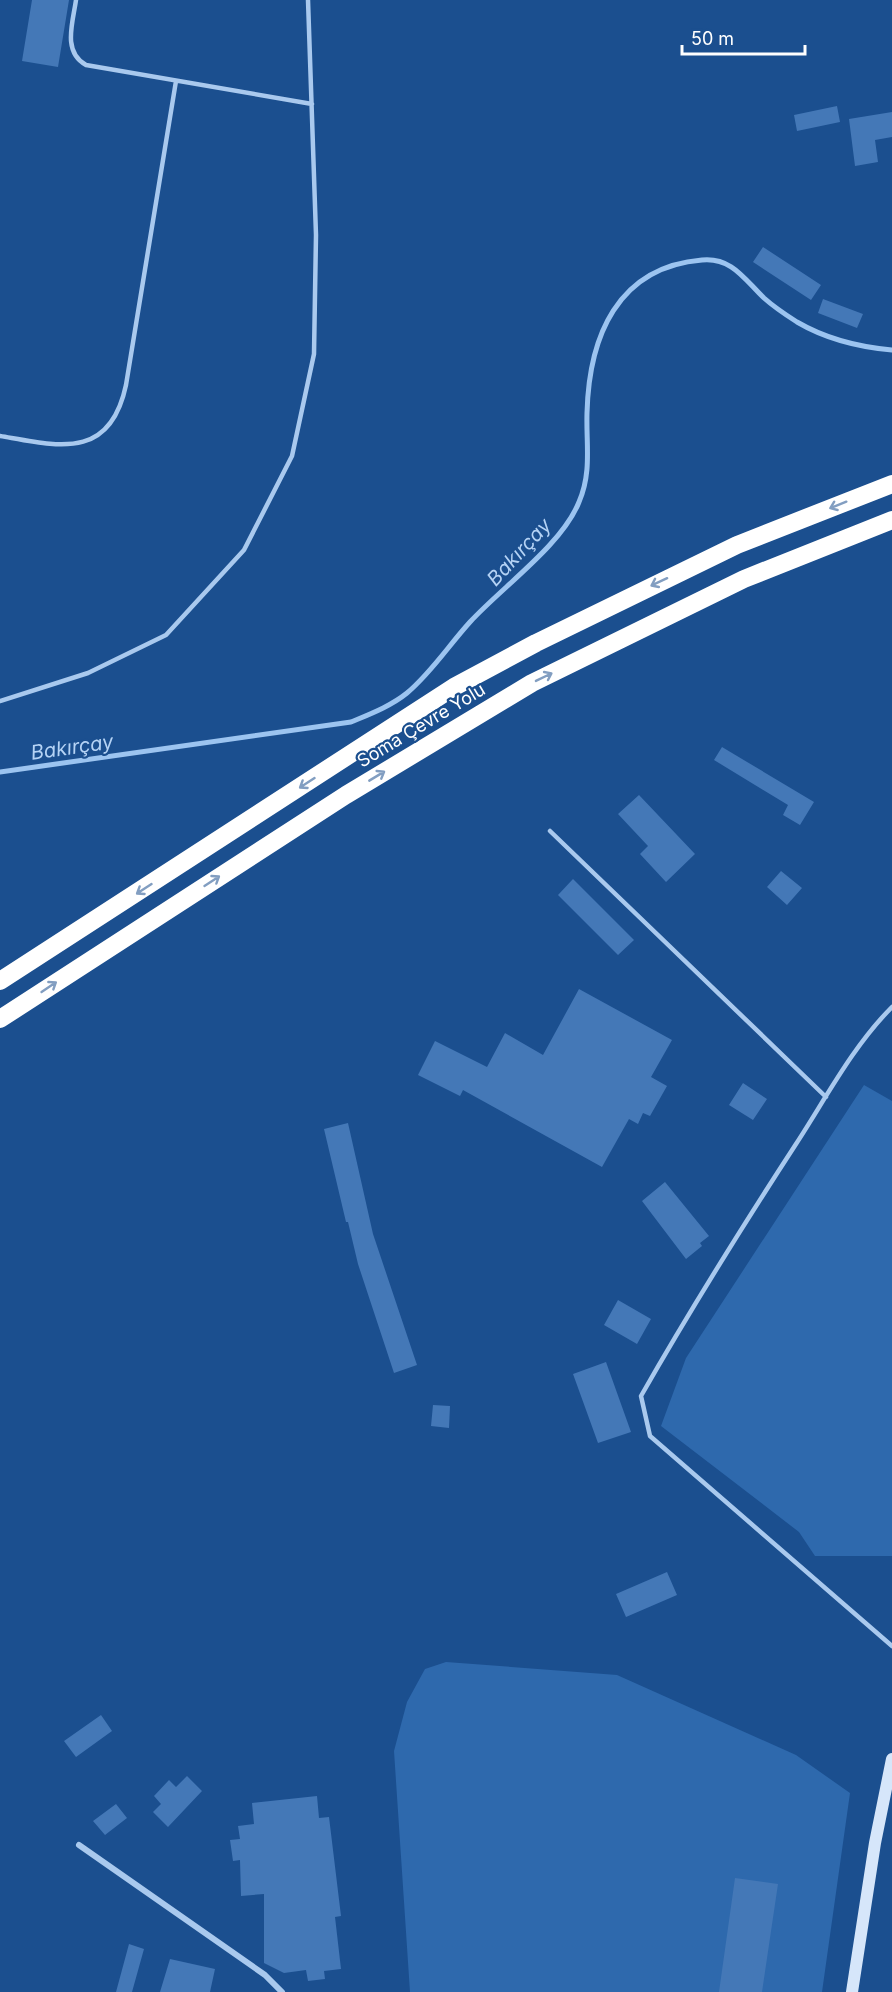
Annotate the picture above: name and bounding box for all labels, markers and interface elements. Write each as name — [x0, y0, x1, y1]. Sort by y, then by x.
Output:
scale bar — [682, 18, 805, 56]
text: 50 m — [691, 28, 734, 49]
one-way arrow — [829, 500, 847, 511]
water label: Bakırçay — [482, 513, 557, 591]
one-way arrow — [650, 577, 668, 589]
one-way arrow — [535, 670, 553, 682]
street label: Soma Çevre Yolu — [353, 679, 489, 771]
water label: Bakırçay — [29, 729, 116, 765]
one-way arrow — [368, 770, 385, 782]
one-way arrow — [299, 776, 316, 789]
one-way arrow — [203, 874, 220, 886]
one-way arrow — [135, 882, 152, 895]
one-way arrow — [40, 981, 56, 993]

